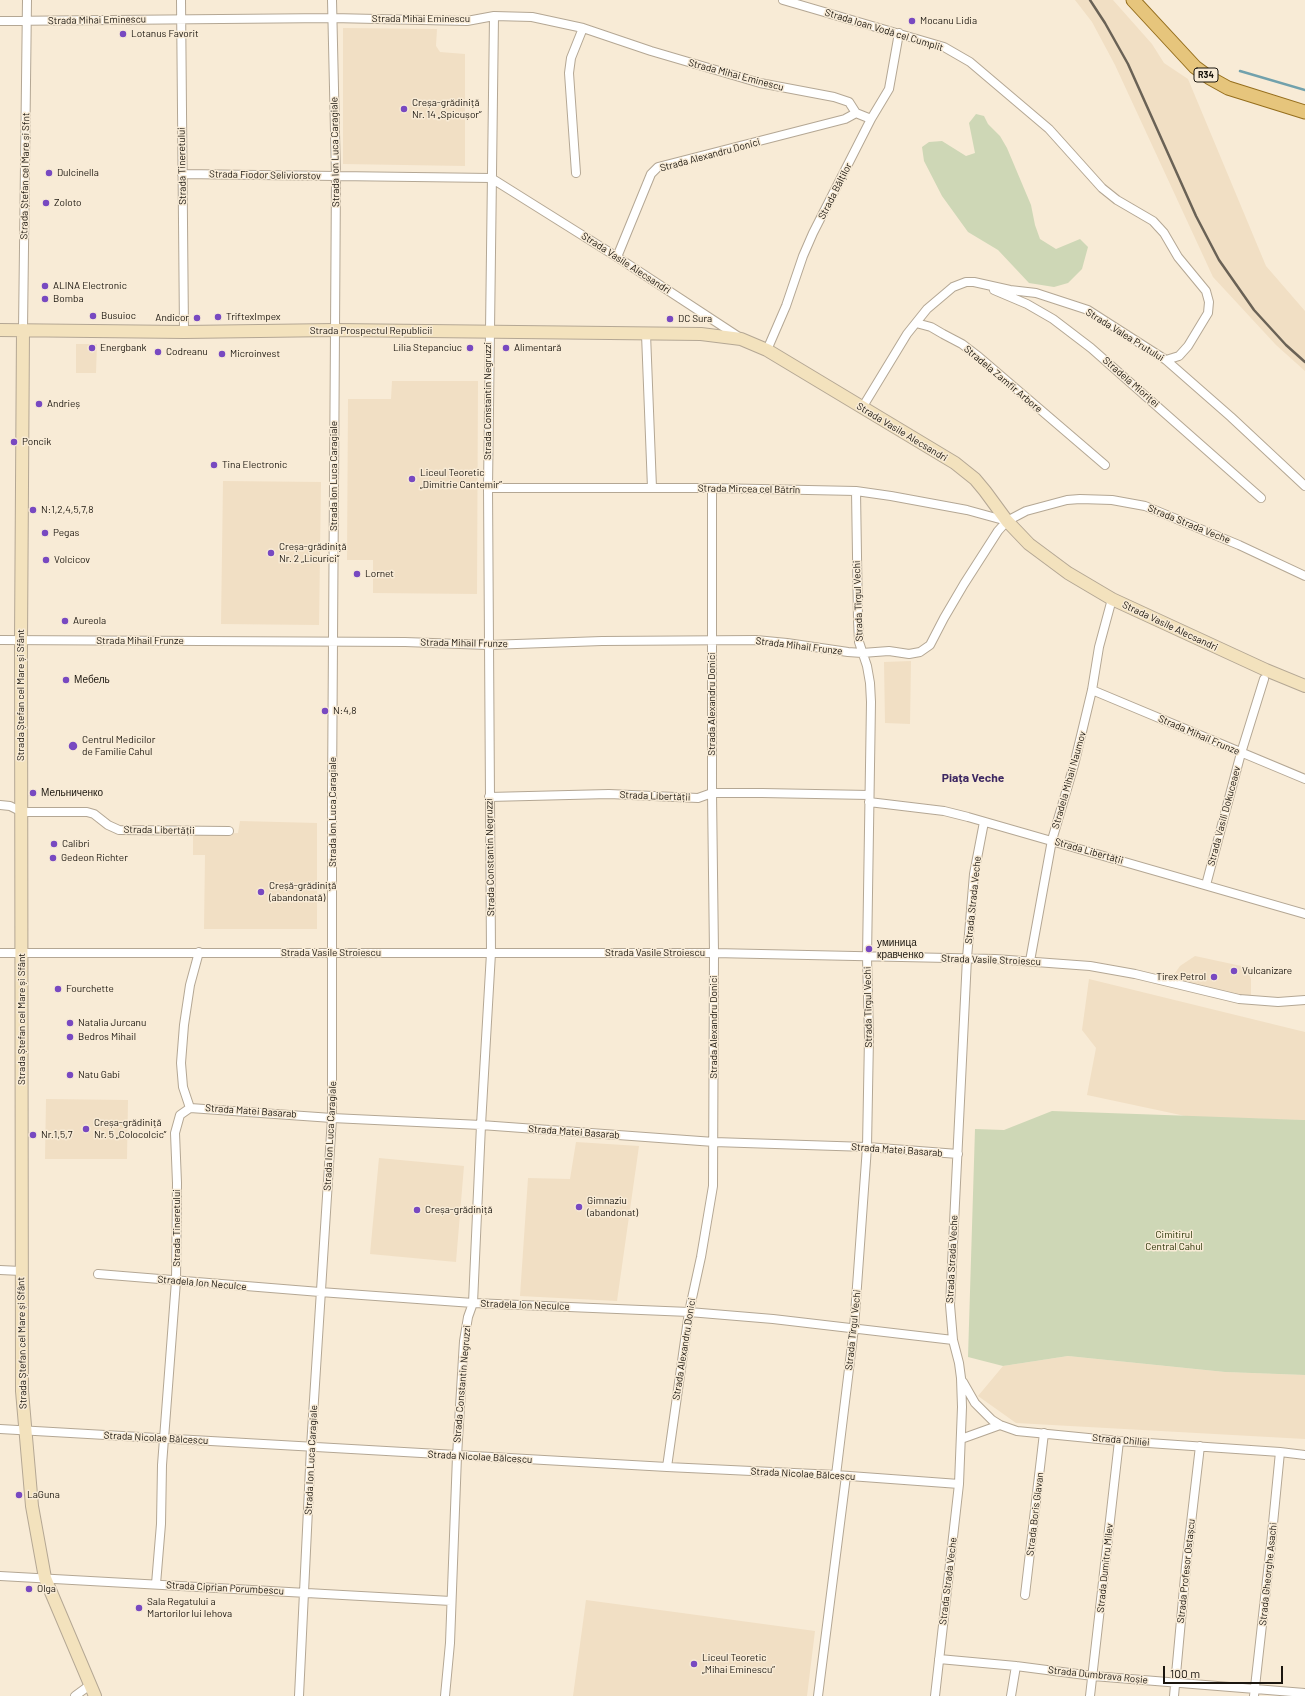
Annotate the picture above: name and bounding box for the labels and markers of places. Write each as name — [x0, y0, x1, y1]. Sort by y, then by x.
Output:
place label: Mocanu Lidia — [920, 15, 977, 27]
marker: Mocanu Lidia — [907, 16, 917, 26]
place label: Lotanus Favorit — [131, 28, 199, 40]
marker: Lotanus Favorit — [118, 29, 128, 39]
place label: Creșa-grădiniță Nr. 14 „Spicușor” — [412, 97, 482, 120]
marker: Creșa-grădiniță Nr. 14 „Spicușor” — [399, 104, 409, 114]
place label: Dulcinella — [57, 167, 99, 179]
marker: Dulcinella — [44, 168, 54, 178]
place label: Zoloto — [54, 197, 82, 209]
marker: Zoloto — [41, 198, 51, 208]
place label: ALINA Electronic — [53, 280, 127, 292]
marker: ALINA Electronic — [40, 281, 50, 291]
place label: Bomba — [53, 293, 84, 305]
marker: Bomba — [40, 294, 50, 304]
place label: Busuioc — [101, 310, 136, 322]
marker: Busuioc — [88, 311, 98, 321]
place label: TriftexImpex — [226, 311, 281, 323]
place label: Andicor — [155, 312, 189, 324]
marker: TriftexImpex — [213, 312, 223, 322]
marker: Andicor — [192, 313, 202, 323]
place label: DC Sura — [678, 313, 712, 325]
marker: DC Sura — [665, 314, 675, 324]
place label: Energbank — [100, 342, 147, 354]
place label: Lilia Stepanciuc — [393, 342, 462, 354]
place label: Alimentară — [514, 342, 561, 354]
marker: Energbank — [87, 343, 97, 353]
marker: Lilia Stepanciuc — [465, 343, 475, 353]
marker: Alimentară — [501, 343, 511, 353]
place label: Codreanu — [166, 346, 208, 358]
marker: Codreanu — [153, 347, 163, 357]
place label: Microinvest — [230, 348, 280, 360]
marker: Microinvest — [217, 349, 227, 359]
place label: Andrieș — [47, 398, 80, 410]
marker: Andrieș — [34, 399, 44, 409]
place label: Poncik — [22, 436, 51, 448]
marker: Poncik — [9, 437, 19, 447]
place label: Tina Electronic — [222, 459, 287, 471]
marker: Tina Electronic — [209, 460, 219, 470]
place label: Liceul Teoretic „Dimitrie Cantemir” — [420, 467, 502, 490]
marker: Liceul Teoretic „Dimitrie Cantemir” — [407, 474, 417, 484]
place label: N:1,2,4,5,7,8 — [41, 504, 93, 516]
marker: N:1,2,4,5,7,8 — [28, 505, 38, 515]
place label: Pegas — [53, 527, 79, 539]
marker: Pegas — [40, 528, 50, 538]
place label: Creșa-grădiniță Nr. 2 „Licurici“ — [279, 541, 346, 564]
marker: Creșa-grădiniță Nr. 2 „Licurici“ — [266, 548, 276, 558]
place label: Volcicov — [54, 554, 90, 566]
marker: Volcicov — [41, 555, 51, 565]
place label: Lornet — [365, 568, 394, 580]
marker: Lornet — [352, 569, 362, 579]
place label: Aureola — [73, 615, 106, 627]
marker: Aureola — [60, 616, 70, 626]
place label: Мебель — [74, 674, 110, 686]
marker: Мебель — [61, 675, 71, 685]
place label: N:4,8 — [333, 705, 357, 717]
marker: N:4,8 — [320, 706, 330, 716]
place label: Centrul Medicilor de Familie Cahul — [82, 734, 155, 758]
marker: Centrul Medicilor de Familie Cahul — [67, 740, 79, 752]
place label: Мельниченко — [41, 787, 103, 799]
marker: Мельниченко — [28, 788, 38, 798]
place label: Calibri — [62, 838, 90, 850]
marker: Calibri — [49, 839, 59, 849]
place label: Gedeon Richter — [61, 852, 128, 864]
marker: Gedeon Richter — [48, 853, 58, 863]
place label: Creșă-grădiniță (abandonată) — [269, 880, 336, 904]
marker: Creșă-grădiniță (abandonată) — [256, 887, 266, 897]
place label: уминица кравченко — [877, 937, 924, 960]
marker: уминица кравченко — [864, 944, 874, 954]
place label: Vulcanizare — [1242, 965, 1292, 977]
marker: Vulcanizare — [1229, 966, 1239, 976]
place label: Tirex Petrol — [1156, 971, 1206, 983]
marker: Tirex Petrol — [1209, 972, 1219, 982]
place label: Fourchette — [66, 983, 114, 995]
marker: Fourchette — [53, 984, 63, 994]
place label: Natalia Jurcanu — [78, 1017, 146, 1029]
marker: Natalia Jurcanu — [65, 1018, 75, 1028]
place label: Bedros Mihail — [78, 1031, 136, 1043]
marker: Bedros Mihail — [65, 1032, 75, 1042]
place label: Natu Gabi — [78, 1069, 120, 1081]
marker: Natu Gabi — [65, 1070, 75, 1080]
place label: Creșa-grădiniță Nr. 5 „Colocolcic” — [94, 1117, 167, 1140]
marker: Creșa-grădiniță Nr. 5 „Colocolcic” — [81, 1124, 91, 1134]
place label: Nr.1,5,7 — [41, 1129, 72, 1141]
marker: Nr.1,5,7 — [28, 1130, 38, 1140]
place label: Gimnaziu (abandonat) — [587, 1195, 638, 1218]
marker: Gimnaziu (abandonat) — [574, 1202, 584, 1212]
place label: Creșa-grădiniță — [425, 1204, 492, 1216]
marker: Creșa-grădiniță — [412, 1205, 422, 1215]
place label: LaGuna — [27, 1489, 60, 1501]
marker: LaGuna — [14, 1490, 24, 1500]
place label: Olga — [37, 1583, 56, 1595]
marker: Olga — [24, 1584, 34, 1594]
place label: Sala Regatului a Martorilor lui Iehova — [147, 1596, 232, 1620]
marker: Sala Regatului a Martorilor lui Iehova — [134, 1603, 144, 1613]
place label: Liceul Teoretic „Mihai Eminescu” — [702, 1652, 775, 1676]
marker: Liceul Teoretic „Mihai Eminescu” — [689, 1659, 699, 1669]

